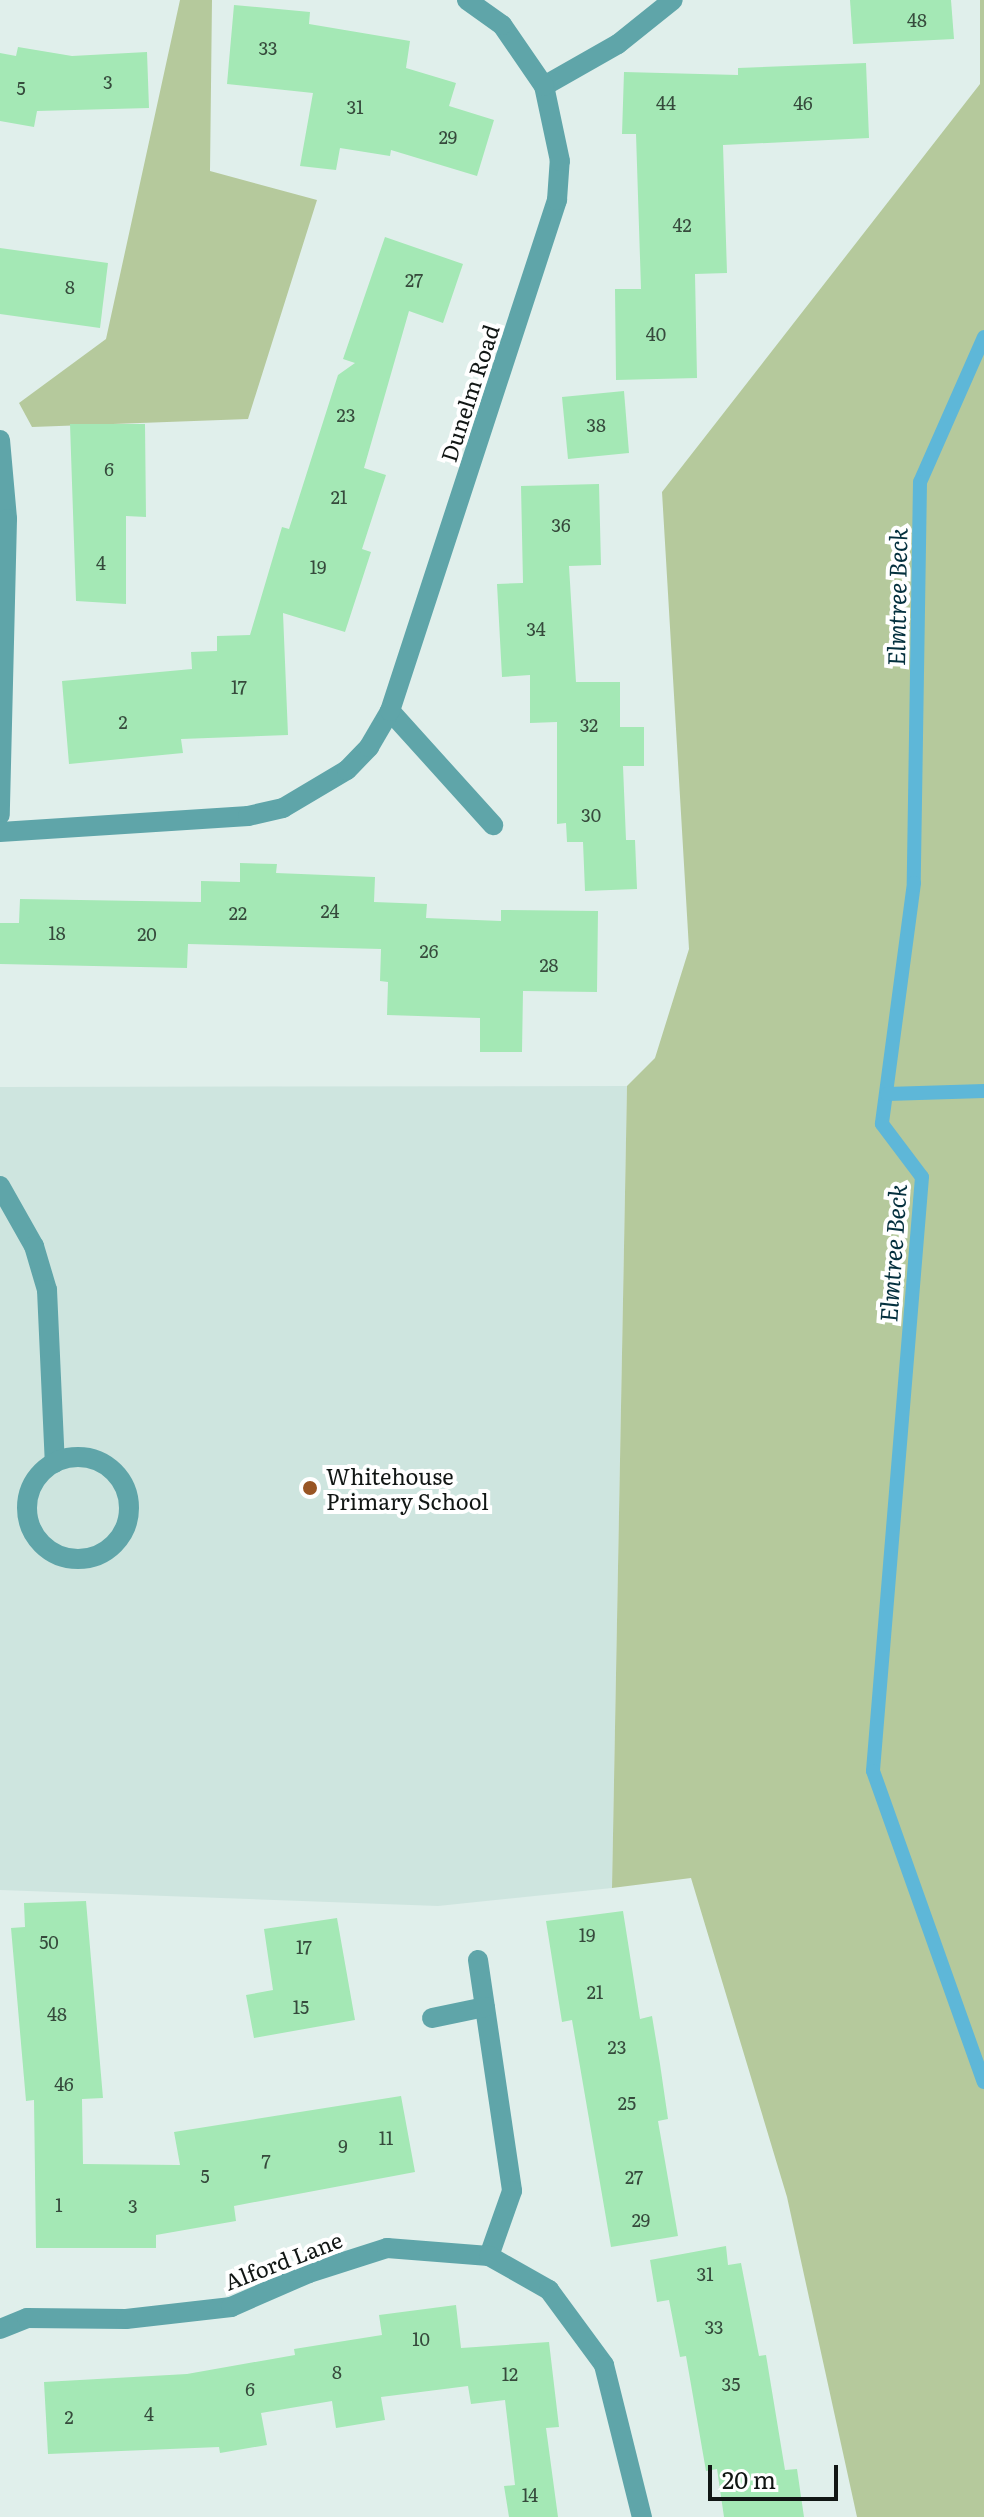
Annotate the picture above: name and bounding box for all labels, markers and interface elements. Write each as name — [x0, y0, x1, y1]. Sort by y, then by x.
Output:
house number: 48 — [907, 9, 927, 31]
house number: 33 — [259, 37, 277, 59]
house number: 3 — [103, 71, 113, 93]
house number: 5 — [16, 77, 26, 99]
house number: 44 — [656, 92, 676, 114]
house number: 46 — [793, 92, 813, 114]
house number: 31 — [346, 96, 364, 118]
house number: 29 — [439, 126, 457, 148]
house number: 42 — [672, 214, 692, 236]
house number: 27 — [405, 269, 423, 291]
house number: 8 — [65, 276, 75, 298]
street label: Dunelm Road — [434, 321, 504, 465]
house number: 40 — [646, 323, 666, 345]
house number: 23 — [337, 404, 355, 426]
house number: 38 — [586, 414, 606, 436]
house number: 6 — [104, 458, 114, 480]
house number: 21 — [331, 486, 347, 508]
house number: 36 — [551, 514, 571, 536]
water label: Elmtree Beck — [880, 528, 912, 666]
house number: 4 — [96, 552, 106, 574]
house number: 19 — [310, 556, 326, 578]
house number: 34 — [526, 618, 546, 640]
house number: 17 — [231, 676, 247, 698]
house number: 2 — [118, 711, 128, 733]
house number: 32 — [580, 714, 598, 736]
house number: 30 — [581, 804, 601, 826]
house number: 24 — [320, 900, 340, 922]
house number: 22 — [229, 902, 247, 924]
house number: 18 — [48, 922, 66, 944]
house number: 20 — [137, 923, 157, 945]
house number: 26 — [420, 940, 438, 962]
house number: 28 — [539, 954, 559, 976]
water label: Elmtree Beck — [873, 1183, 911, 1323]
place label: Whitehouse Primary School — [326, 1462, 489, 1514]
marker: Whitehouse Primary School — [301, 1479, 319, 1497]
house number: 19 — [579, 1924, 595, 1946]
house number: 50 — [39, 1931, 59, 1953]
house number: 17 — [296, 1936, 312, 1958]
house number: 21 — [587, 1981, 603, 2003]
house number: 15 — [293, 1996, 309, 2018]
house number: 48 — [47, 2003, 67, 2025]
house number: 23 — [608, 2036, 626, 2058]
house number: 46 — [54, 2073, 74, 2095]
house number: 25 — [618, 2092, 636, 2114]
house number: 11 — [379, 2127, 393, 2149]
house number: 9 — [338, 2135, 348, 2157]
house number: 7 — [261, 2150, 271, 2172]
house number: 5 — [200, 2165, 210, 2187]
house number: 27 — [625, 2166, 643, 2188]
house number: 1 — [55, 2194, 63, 2216]
house number: 3 — [128, 2195, 138, 2217]
house number: 29 — [632, 2209, 650, 2231]
street label: Alford Lane — [220, 2225, 346, 2295]
house number: 31 — [696, 2263, 714, 2285]
house number: 33 — [705, 2316, 723, 2338]
house number: 10 — [412, 2328, 430, 2350]
house number: 8 — [332, 2361, 342, 2383]
house number: 12 — [502, 2363, 518, 2385]
house number: 35 — [722, 2373, 740, 2395]
house number: 6 — [245, 2378, 255, 2400]
house number: 4 — [144, 2403, 154, 2425]
house number: 2 — [64, 2406, 74, 2428]
scale bar — [712, 2449, 842, 2499]
text: 20 m — [722, 2461, 776, 2496]
house number: 14 — [522, 2484, 538, 2506]

